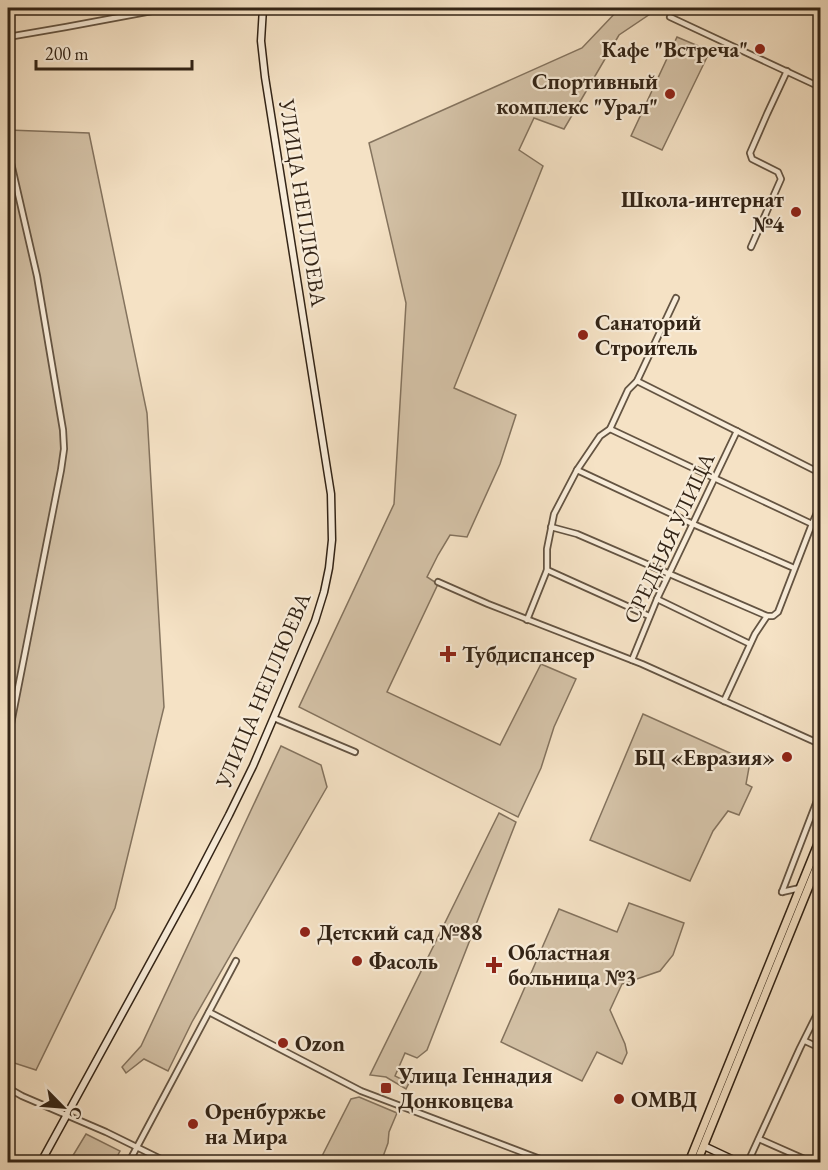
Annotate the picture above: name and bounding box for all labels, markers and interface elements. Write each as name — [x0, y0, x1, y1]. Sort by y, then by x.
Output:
scale bar — [36, 33, 192, 71]
place label: Кафе "Встреча" — [602, 35, 748, 64]
text: 200 m — [45, 42, 89, 65]
marker: Кафе "Встреча" — [753, 42, 767, 56]
place label: Спортивный комплекс "Урал" — [496, 67, 658, 121]
marker: Спортивный комплекс "Урал" — [663, 87, 677, 101]
street label: УЛИЦА НЕПЛЮЕВА — [272, 96, 334, 310]
place label: Школа-интернат №4 — [621, 185, 784, 239]
marker: Школа-интернат №4 — [789, 205, 803, 219]
place label: Санаторий Строитель — [595, 308, 701, 362]
marker: Санаторий Строитель — [576, 328, 590, 342]
street label: СРЕДНЯЯ УЛИЦА — [617, 447, 722, 628]
street label: УЛИЦА НЕПЛЮЕВА — [208, 587, 318, 793]
place label: Тубдиспансер — [462, 640, 595, 669]
marker: Тубдиспансер — [439, 645, 457, 663]
place label: БЦ «Евразия» — [634, 743, 775, 772]
marker: БЦ «Евразия» — [780, 750, 794, 764]
place label: Детский сад №88 — [317, 918, 482, 947]
marker: Детский сад №88 — [298, 925, 312, 939]
place label: Областная больница №3 — [508, 938, 636, 992]
place label: Фасоль — [369, 947, 438, 976]
marker: Фасоль — [350, 954, 364, 968]
marker: Областная больница №3 — [485, 956, 503, 974]
place label: Ozon — [295, 1029, 345, 1058]
marker: Ozon — [276, 1036, 290, 1050]
place label: Улица Геннадия Донковцева — [397, 1061, 553, 1115]
north arrow — [33, 1077, 93, 1137]
marker: Улица Геннадия Донковцева — [379, 1081, 393, 1095]
place label: ОМВД — [631, 1085, 697, 1114]
marker: ОМВД — [612, 1092, 626, 1106]
place label: Оренбуржье на Мира — [205, 1097, 326, 1151]
text: С — [64, 1104, 88, 1123]
marker: Оренбуржье на Мира — [186, 1117, 200, 1131]

